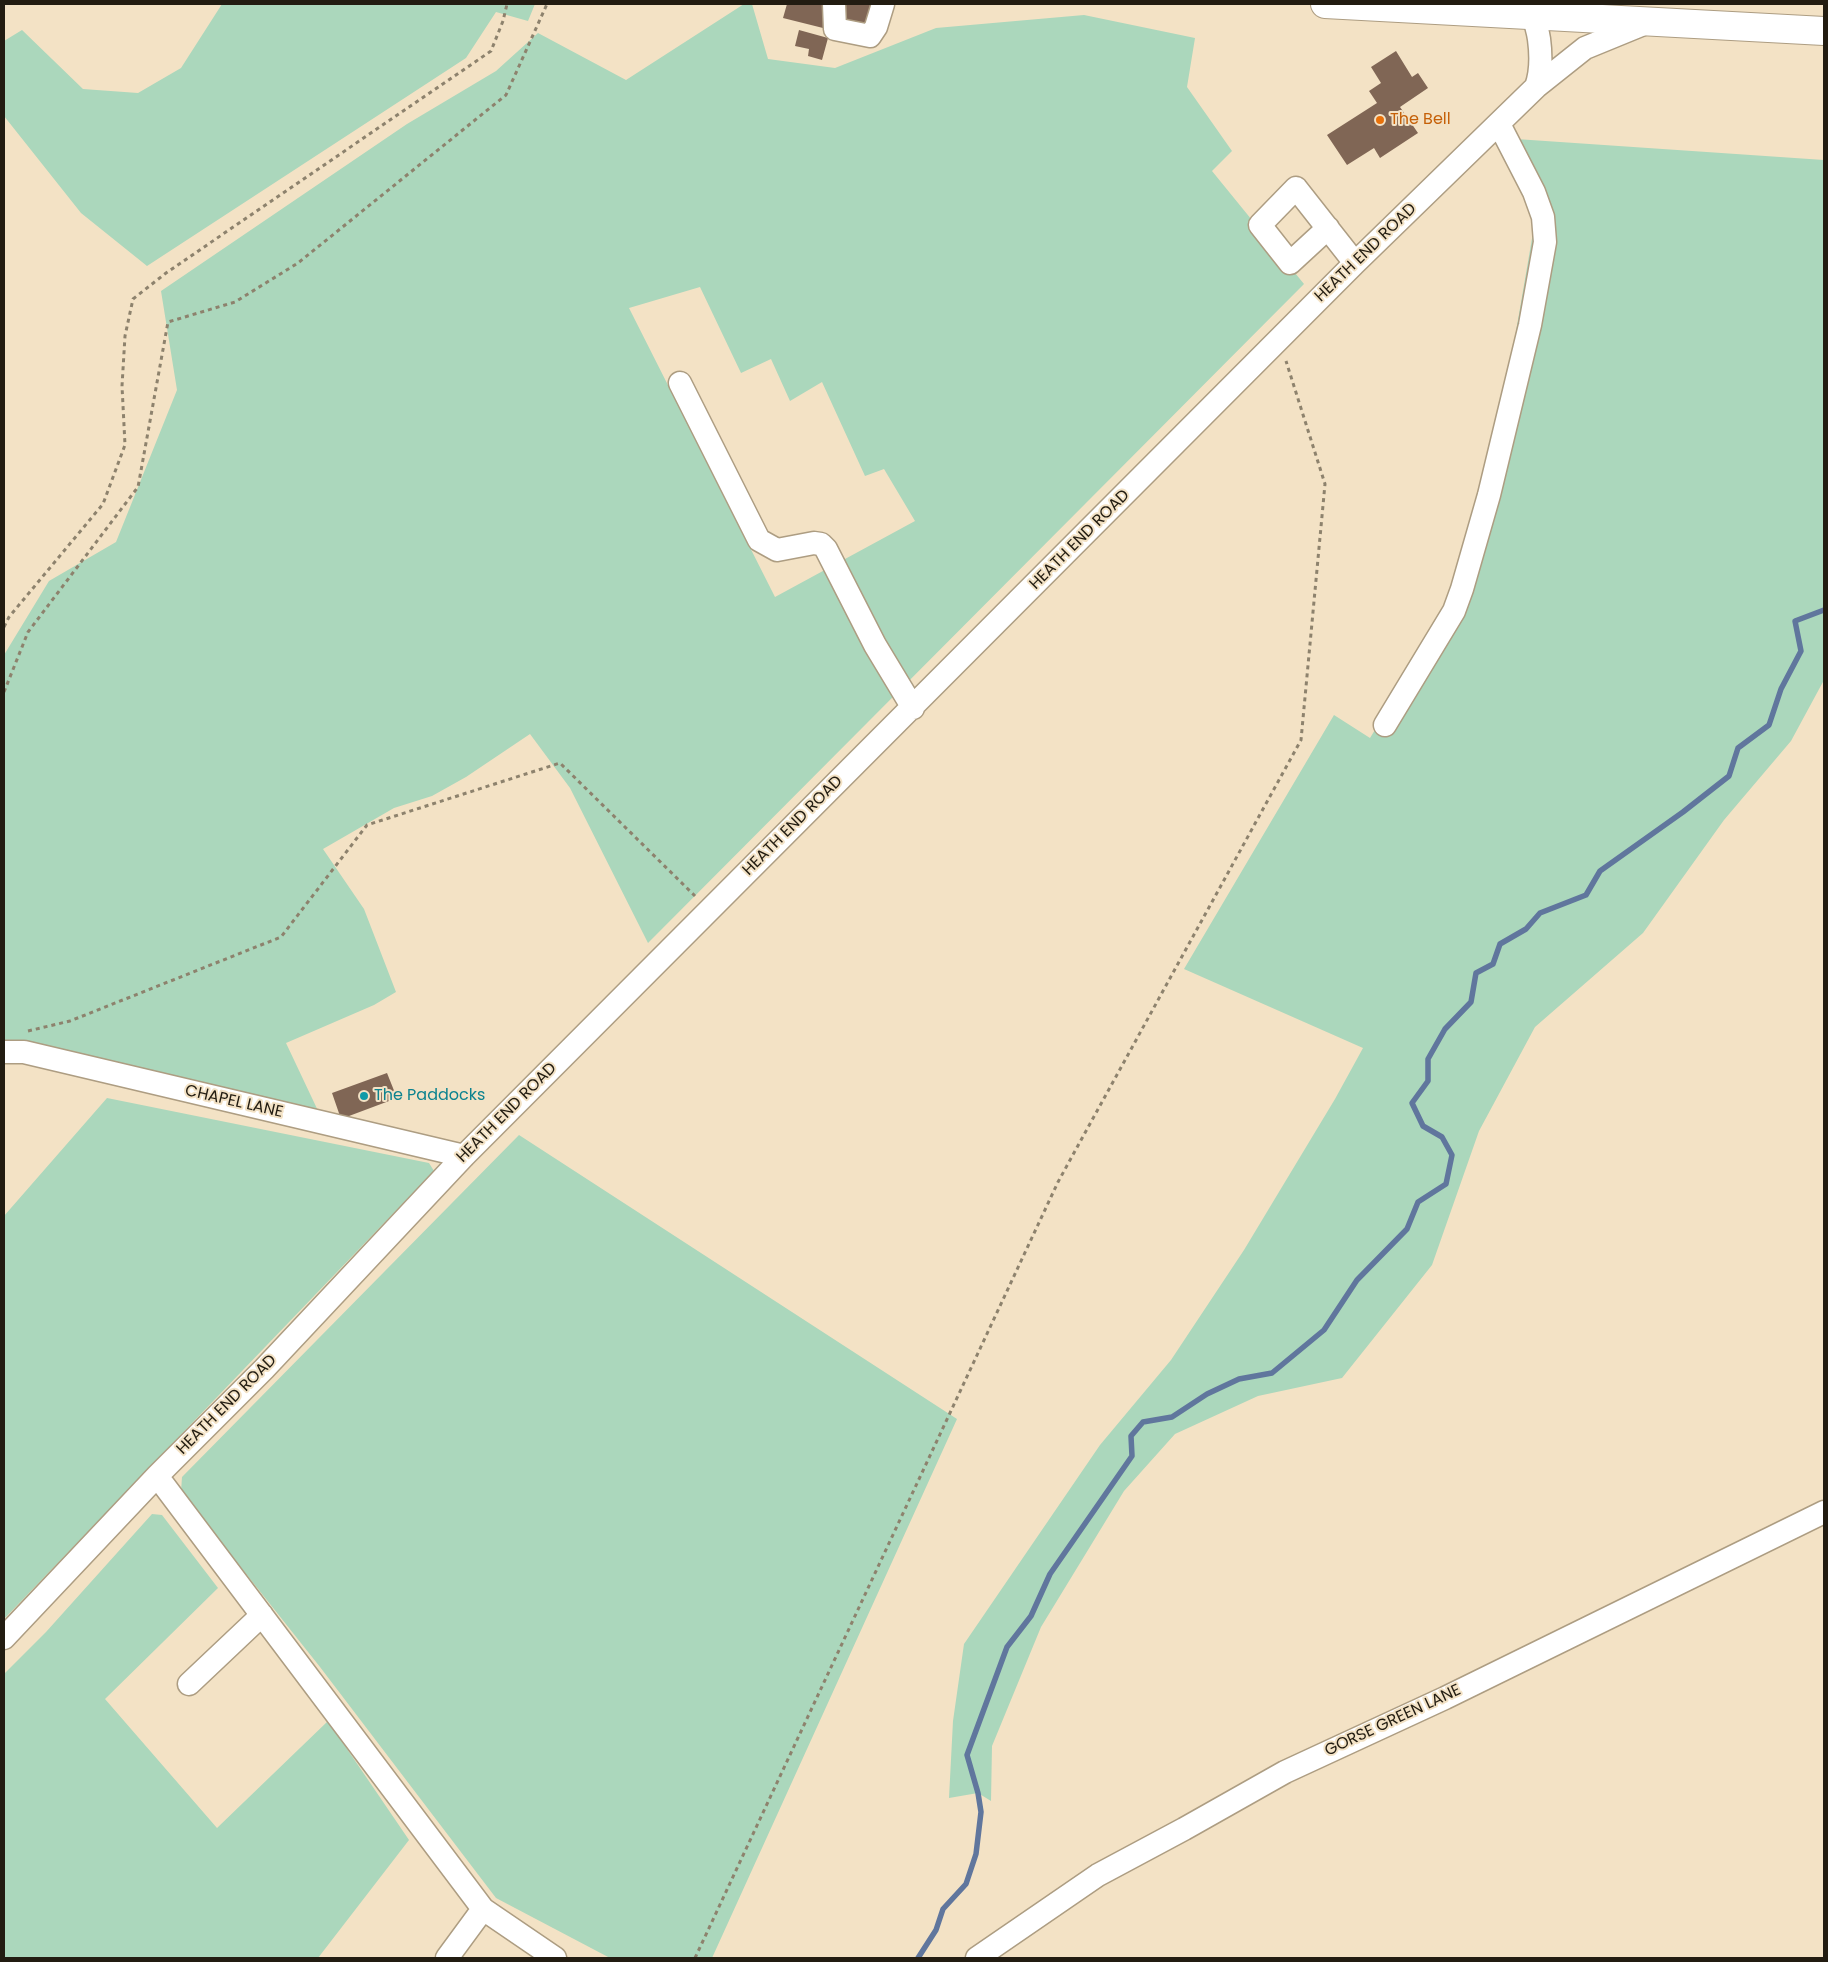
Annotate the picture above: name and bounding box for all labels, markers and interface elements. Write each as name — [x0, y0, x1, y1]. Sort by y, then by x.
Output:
place label: The Bell — [1390, 110, 1451, 130]
marker: The Bell — [1374, 114, 1386, 126]
street label: HEATH END ROAD — [1311, 200, 1421, 306]
street label: HEATH END ROAD — [1026, 486, 1134, 594]
street label: HEATH END ROAD — [739, 772, 847, 880]
street label: HEATH END ROAD — [453, 1059, 561, 1167]
street label: CHAPEL LANE — [183, 1081, 285, 1123]
place label: The Paddocks — [374, 1086, 485, 1106]
marker: The Paddocks — [358, 1090, 370, 1102]
street label: HEATH END ROAD — [173, 1351, 281, 1459]
street label: GORSE GREEN LANE — [1322, 1681, 1464, 1761]

